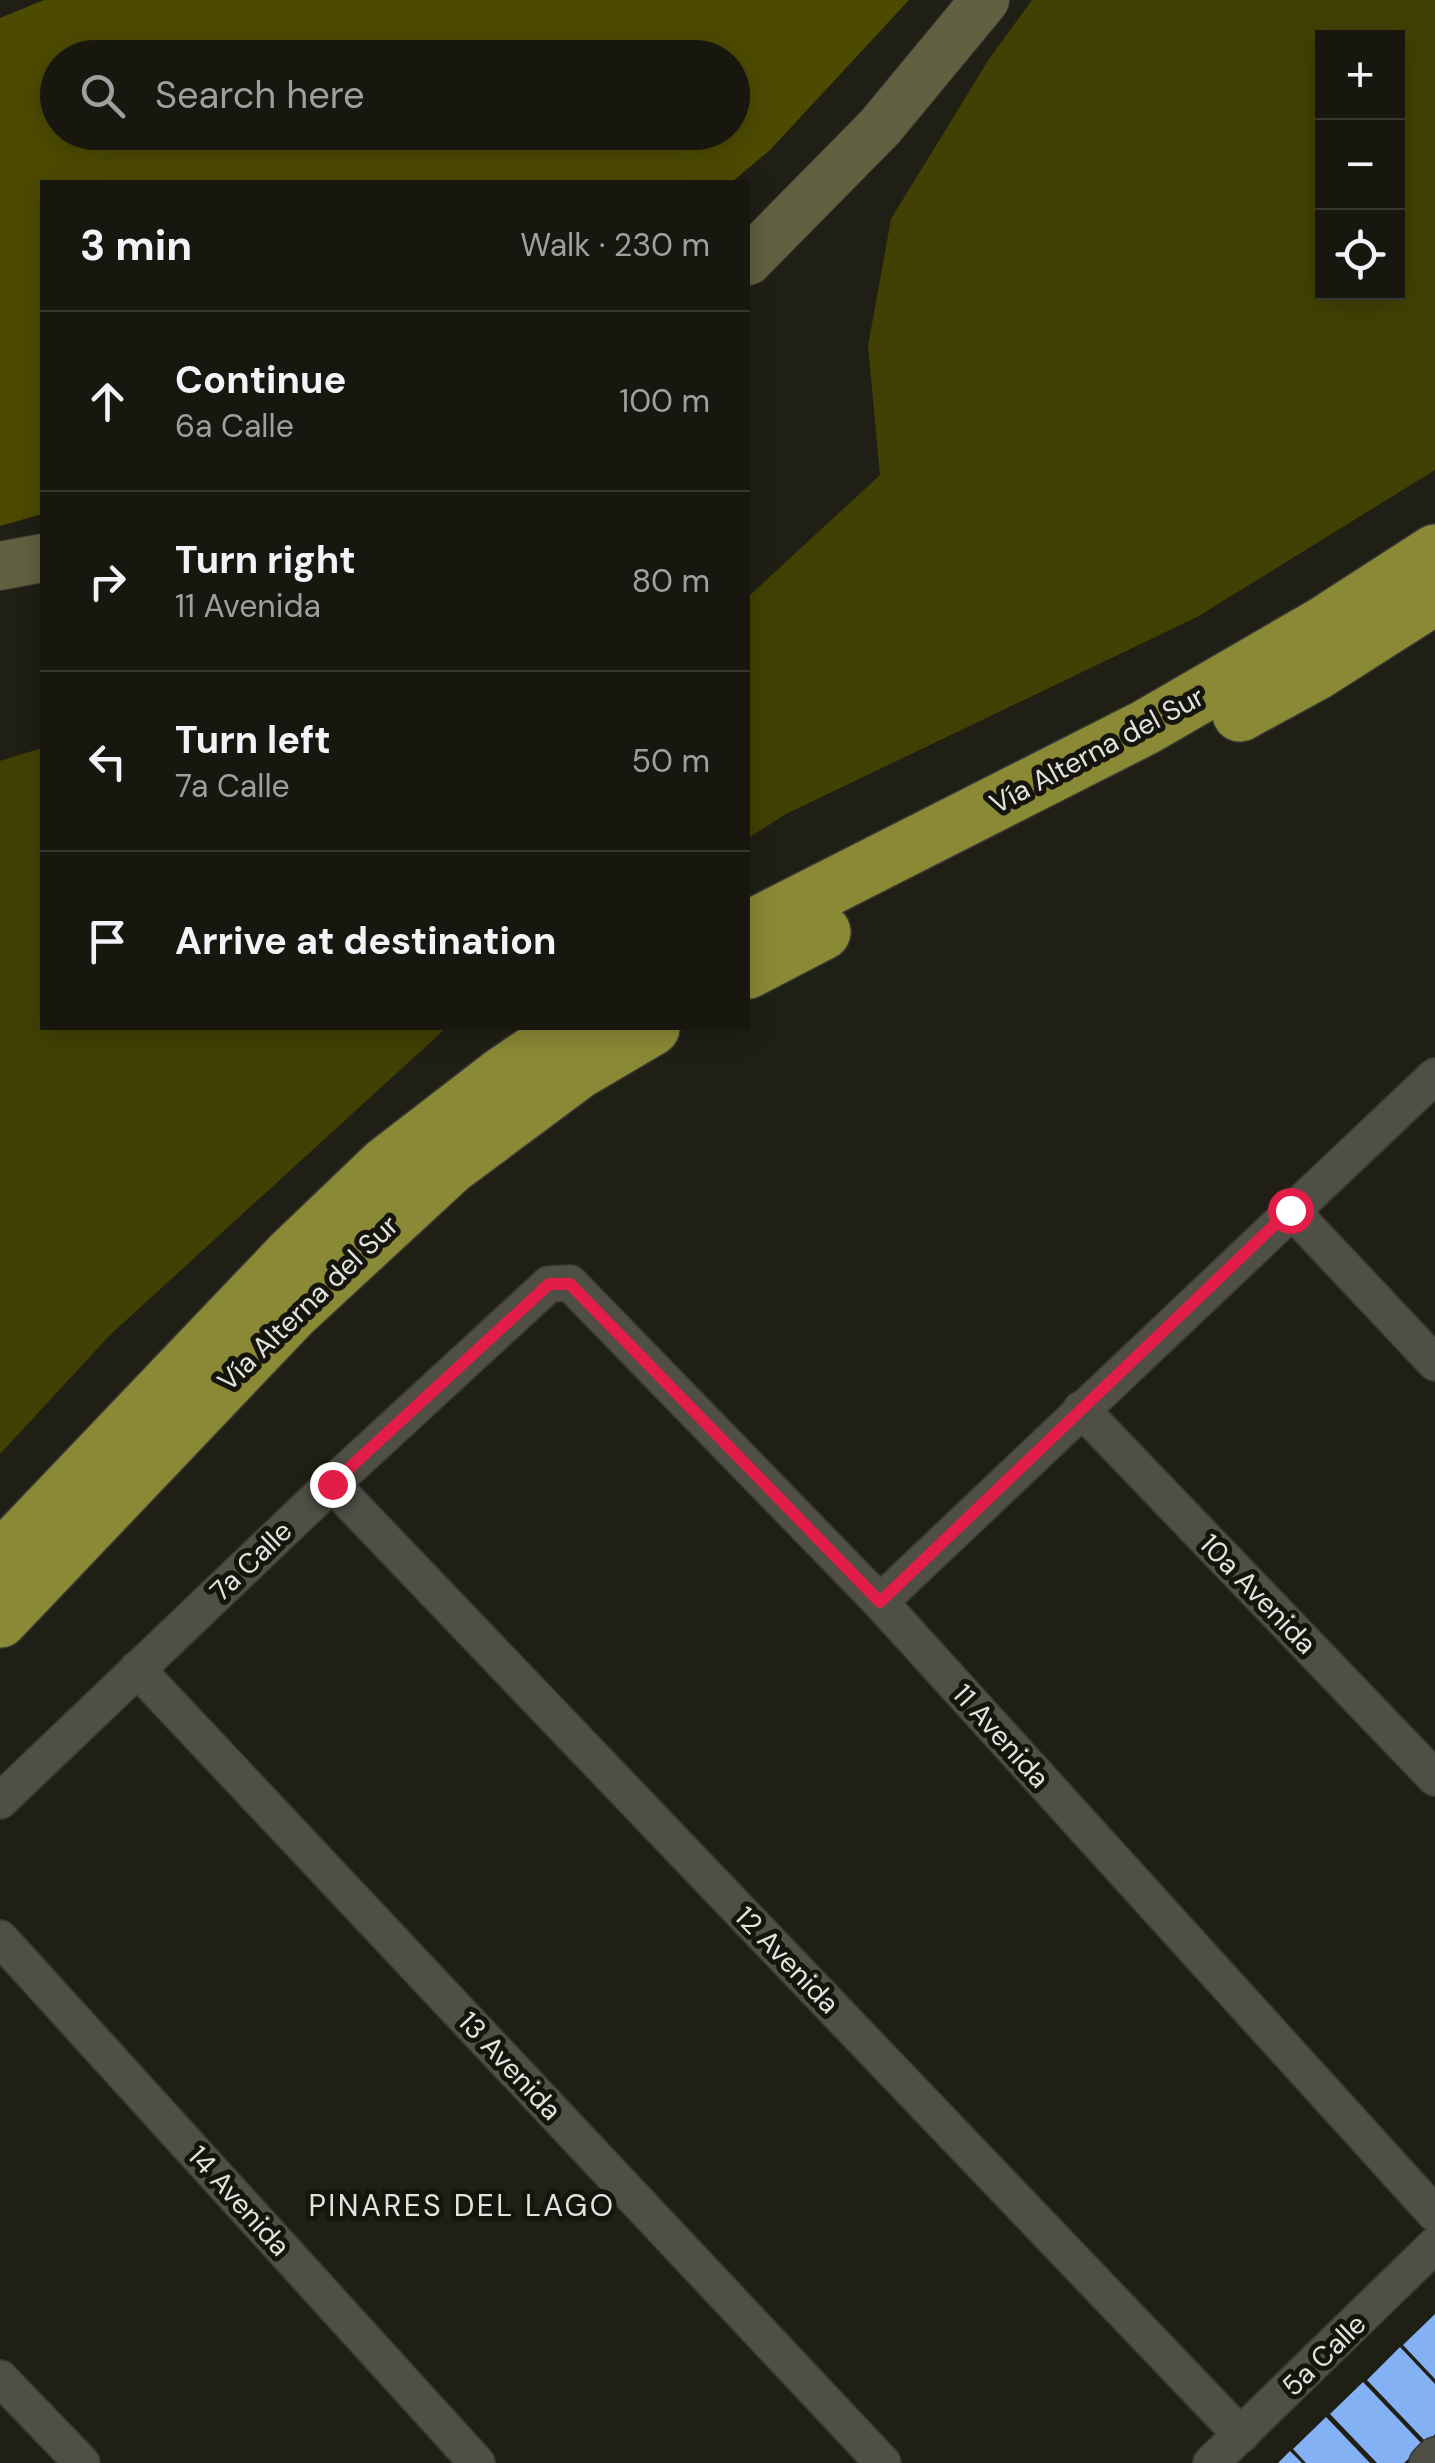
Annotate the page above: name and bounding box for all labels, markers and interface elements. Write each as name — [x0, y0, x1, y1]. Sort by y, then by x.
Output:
map controls — [1315, 30, 1405, 300]
button: + — [1315, 30, 1405, 120]
search box — [40, 40, 750, 150]
icon: search — [75, 68, 130, 123]
text: Search here — [155, 70, 365, 120]
button: − — [1315, 120, 1405, 210]
button: locate — [1315, 210, 1405, 300]
text: 3 min — [80, 218, 192, 273]
text: Walk · 230 m — [520, 224, 710, 266]
text: Continue — [175, 355, 346, 405]
icon: ahead — [80, 374, 135, 429]
text: 100 m — [619, 380, 710, 422]
text: 6a Calle — [175, 405, 294, 447]
text: Turn right — [175, 535, 356, 585]
icon: right — [80, 554, 135, 609]
text: 80 m — [632, 560, 710, 602]
text: 11 Avenida — [175, 585, 321, 627]
street label: Vía Alterna del Sur — [983, 678, 1211, 822]
text: Turn left — [175, 715, 331, 765]
icon: left — [80, 734, 135, 789]
text: 50 m — [632, 740, 710, 782]
text: 7a Calle — [175, 765, 290, 807]
icon: arrive — [80, 914, 135, 969]
text: Arrive at destination — [175, 916, 557, 966]
route start — [1268, 1188, 1314, 1234]
street label: Vía Alterna del Sur — [210, 1207, 406, 1399]
route end — [310, 1462, 356, 1508]
street label: 7a Calle — [202, 1513, 300, 1609]
street label: 10a Avenida — [1191, 1526, 1325, 1662]
street label: 11 Avenida — [945, 1676, 1057, 1796]
street label: 12 Avenida — [727, 1899, 847, 2021]
street label: 13 Avenida — [450, 2004, 570, 2128]
street label: 14 Avenida — [180, 2138, 298, 2264]
district label: PINARES DEL LAGO — [308, 2186, 616, 2225]
street label: 5a Calle — [1274, 2306, 1374, 2404]

